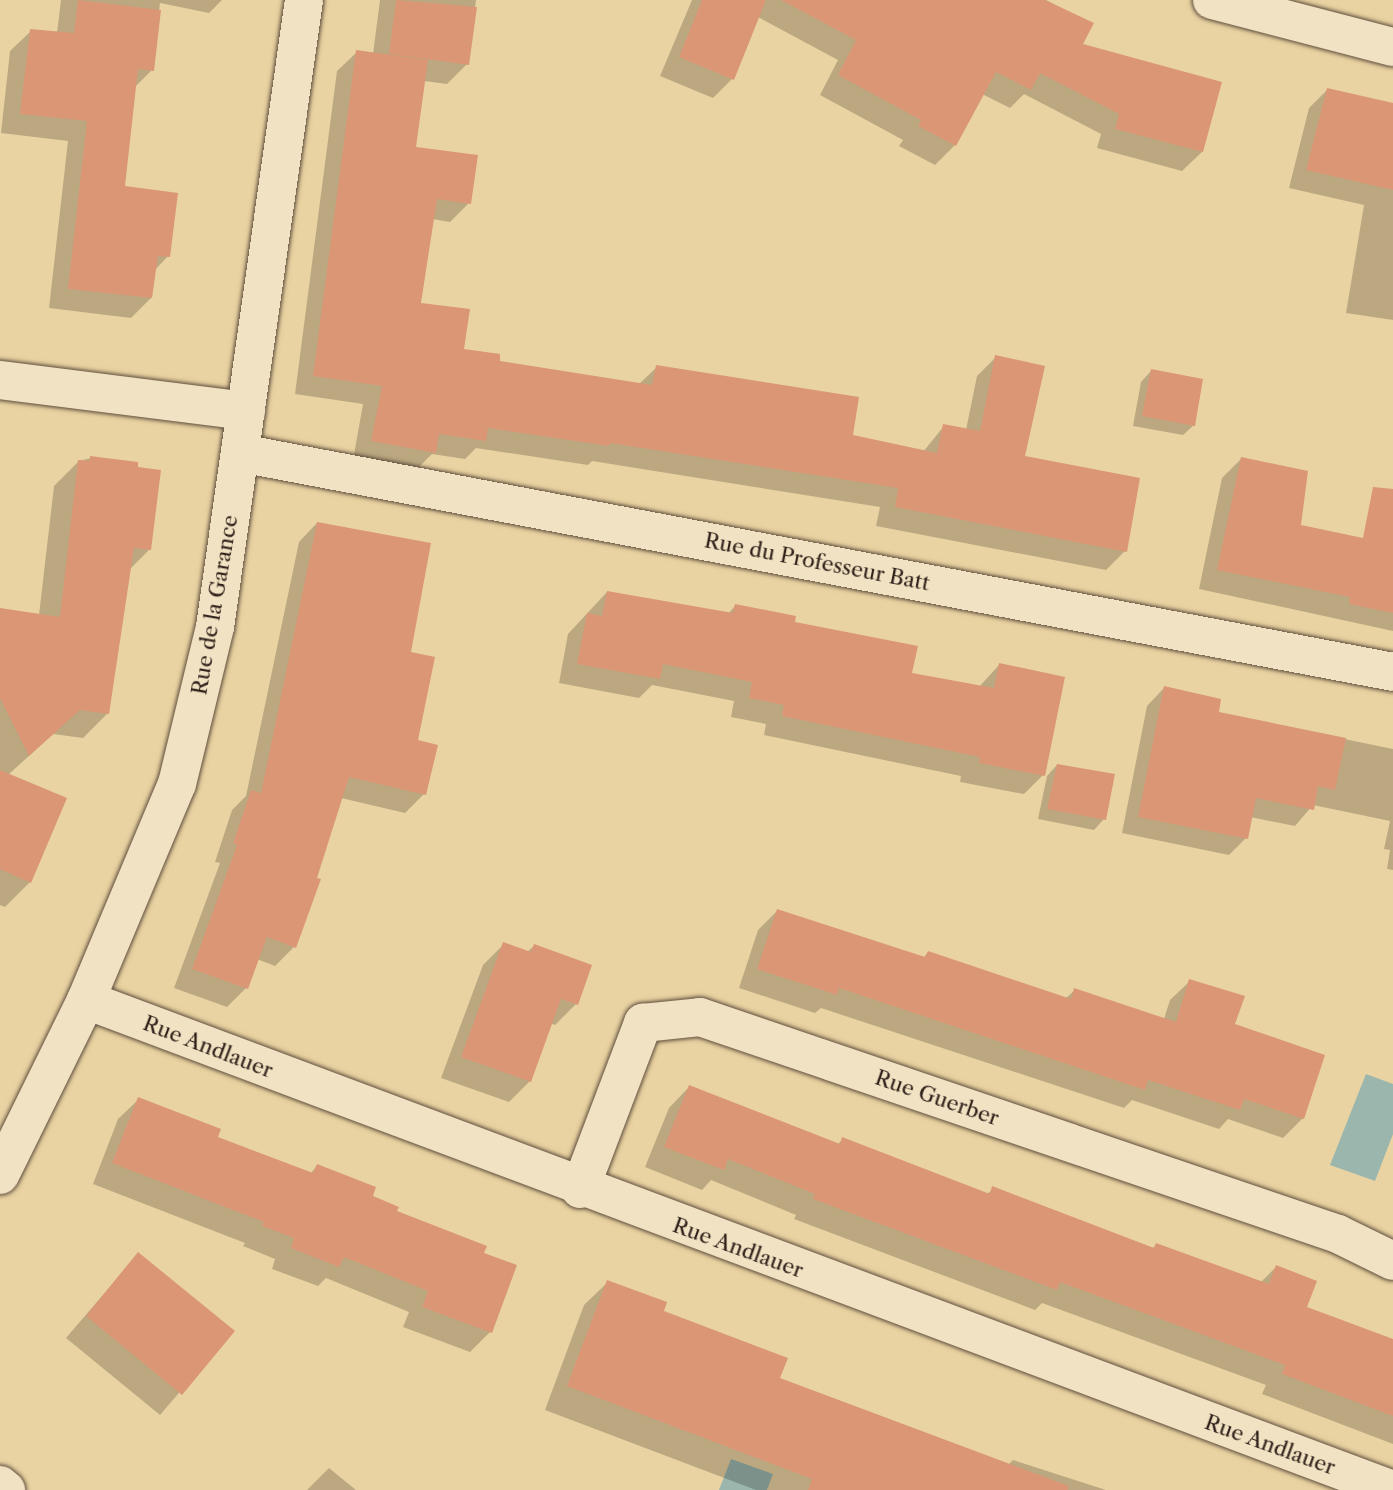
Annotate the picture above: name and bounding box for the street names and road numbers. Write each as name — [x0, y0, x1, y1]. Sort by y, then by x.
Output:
street label: Rue de la Garance — [187, 513, 243, 697]
street label: Rue du Professeur Batt — [702, 528, 932, 596]
street label: Rue Andlauer — [139, 1011, 277, 1083]
street label: Rue Guerber — [872, 1065, 1002, 1131]
street label: Rue Andlauer — [669, 1213, 807, 1283]
street label: Rue Andlauer — [1201, 1410, 1339, 1480]

